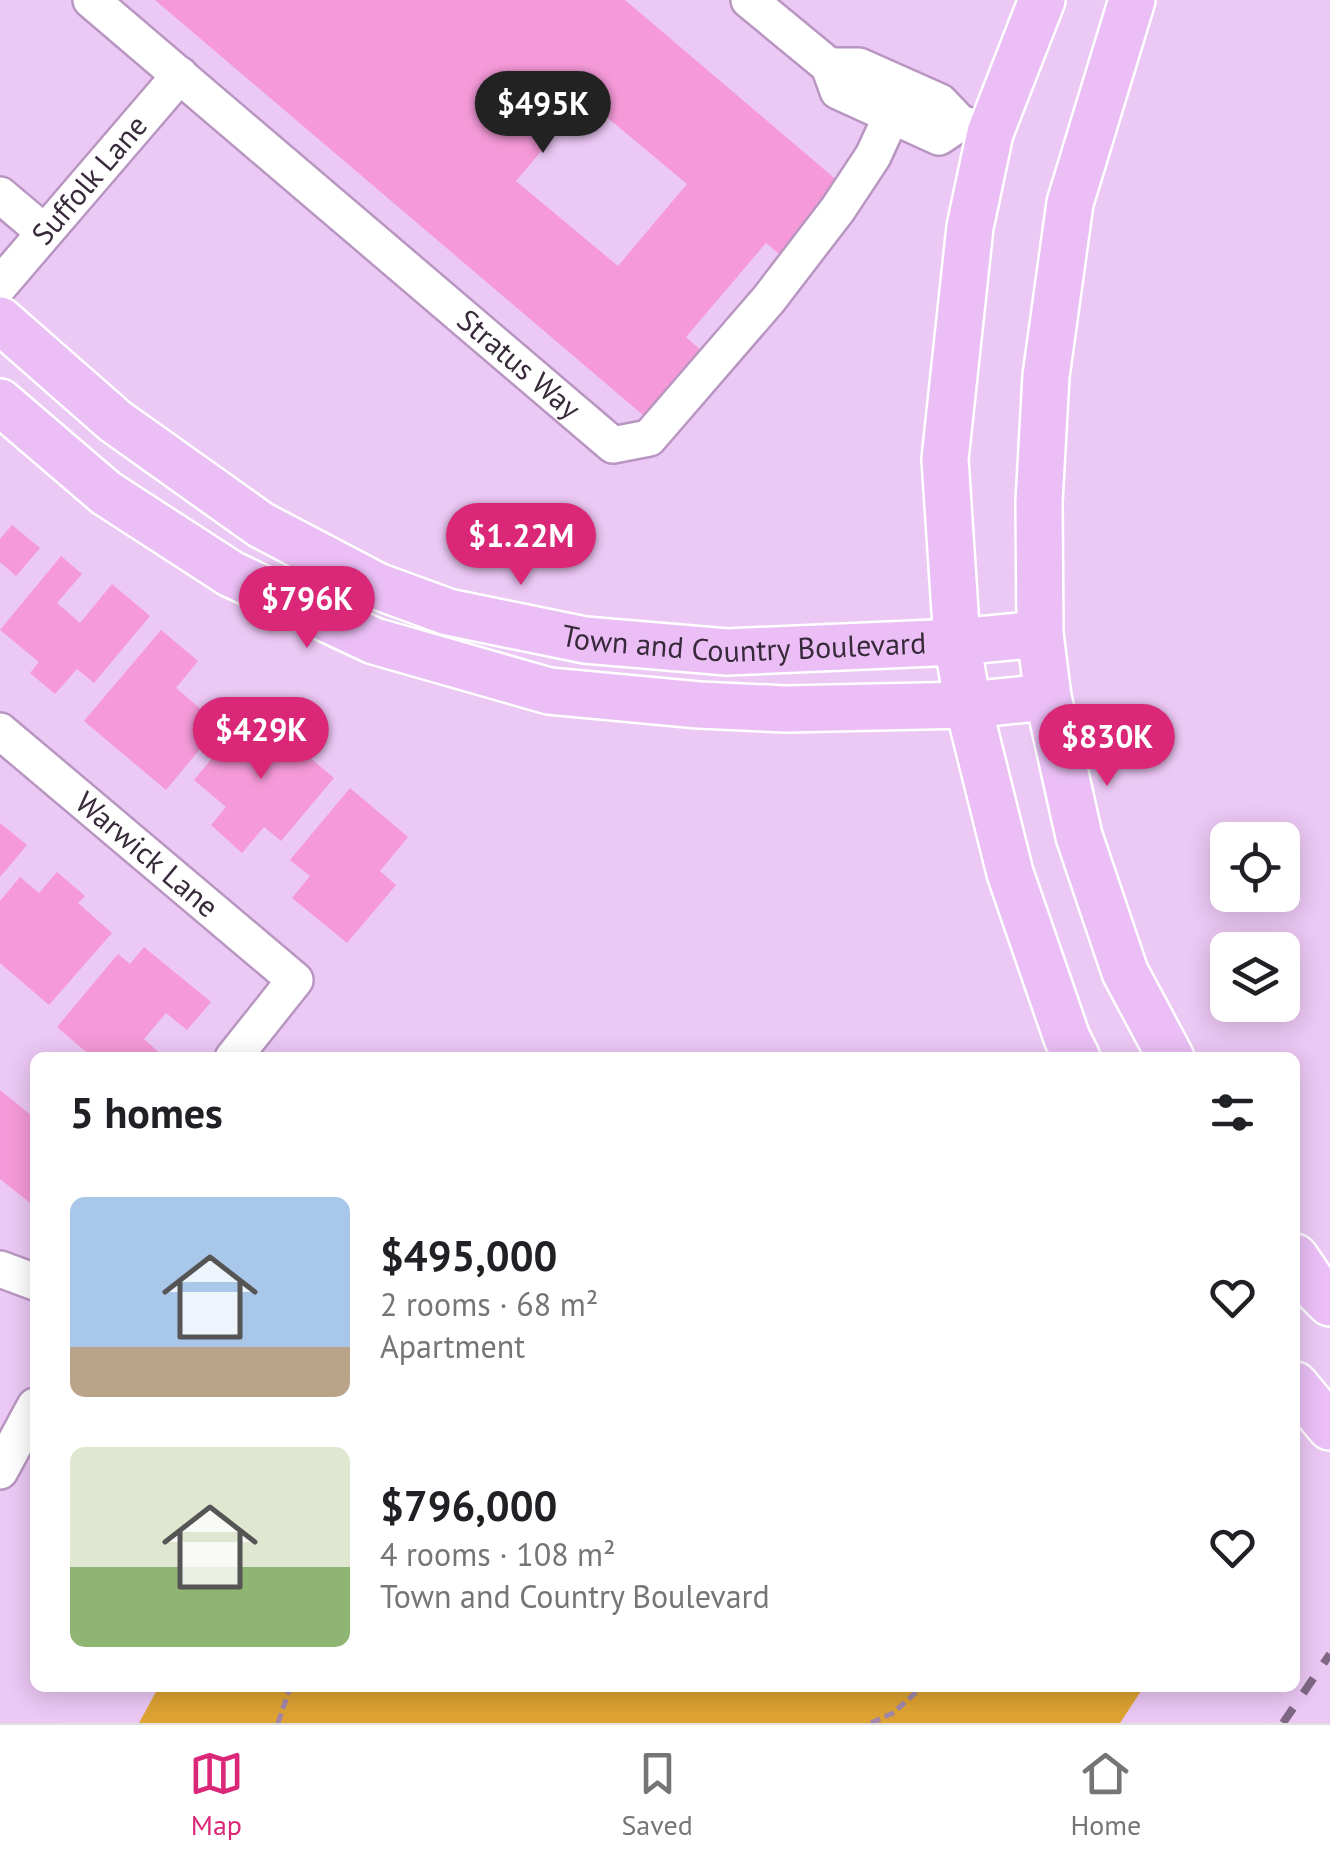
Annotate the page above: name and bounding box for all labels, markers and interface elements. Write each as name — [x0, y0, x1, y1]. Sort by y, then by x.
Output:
pin: $495K — [473, 71, 613, 156]
text: $495K — [497, 82, 589, 124]
street label: Suffolk Lane — [22, 106, 155, 252]
street label: Stratus Way — [450, 300, 589, 427]
pin: $1.22M — [440, 503, 602, 588]
text: $1.22M — [468, 514, 574, 556]
pin: $796K — [237, 566, 377, 651]
text: $796K — [261, 577, 353, 619]
street label: Town and Country Boulevard — [558, 615, 927, 670]
pin: $429K — [191, 697, 331, 782]
pin: $830K — [1037, 704, 1177, 789]
text: $429K — [215, 708, 307, 750]
text: $830K — [1061, 715, 1153, 757]
street label: Warwick Lane — [68, 782, 227, 925]
map controls — [1210, 822, 1300, 1022]
button: locate — [1210, 822, 1300, 912]
button: layers — [1210, 932, 1300, 1022]
text: 5 homes — [70, 1085, 223, 1140]
icon: filters — [1205, 1085, 1260, 1140]
text: $495,000 — [380, 1228, 557, 1283]
icon: home — [150, 1237, 270, 1357]
icon: heart — [1205, 1270, 1260, 1325]
text: 2 rooms · 68 m² — [380, 1283, 598, 1325]
text: Apartment — [380, 1325, 525, 1367]
text: $796,000 — [380, 1478, 557, 1533]
icon: home — [150, 1487, 270, 1607]
icon: heart — [1205, 1520, 1260, 1575]
text: 4 rooms · 108 m² — [380, 1533, 616, 1575]
text: Town and Country Boulevard — [380, 1575, 770, 1617]
tab: Map — [189, 1746, 244, 1843]
tab: Saved — [621, 1746, 693, 1843]
tab: Home — [1070, 1746, 1141, 1843]

